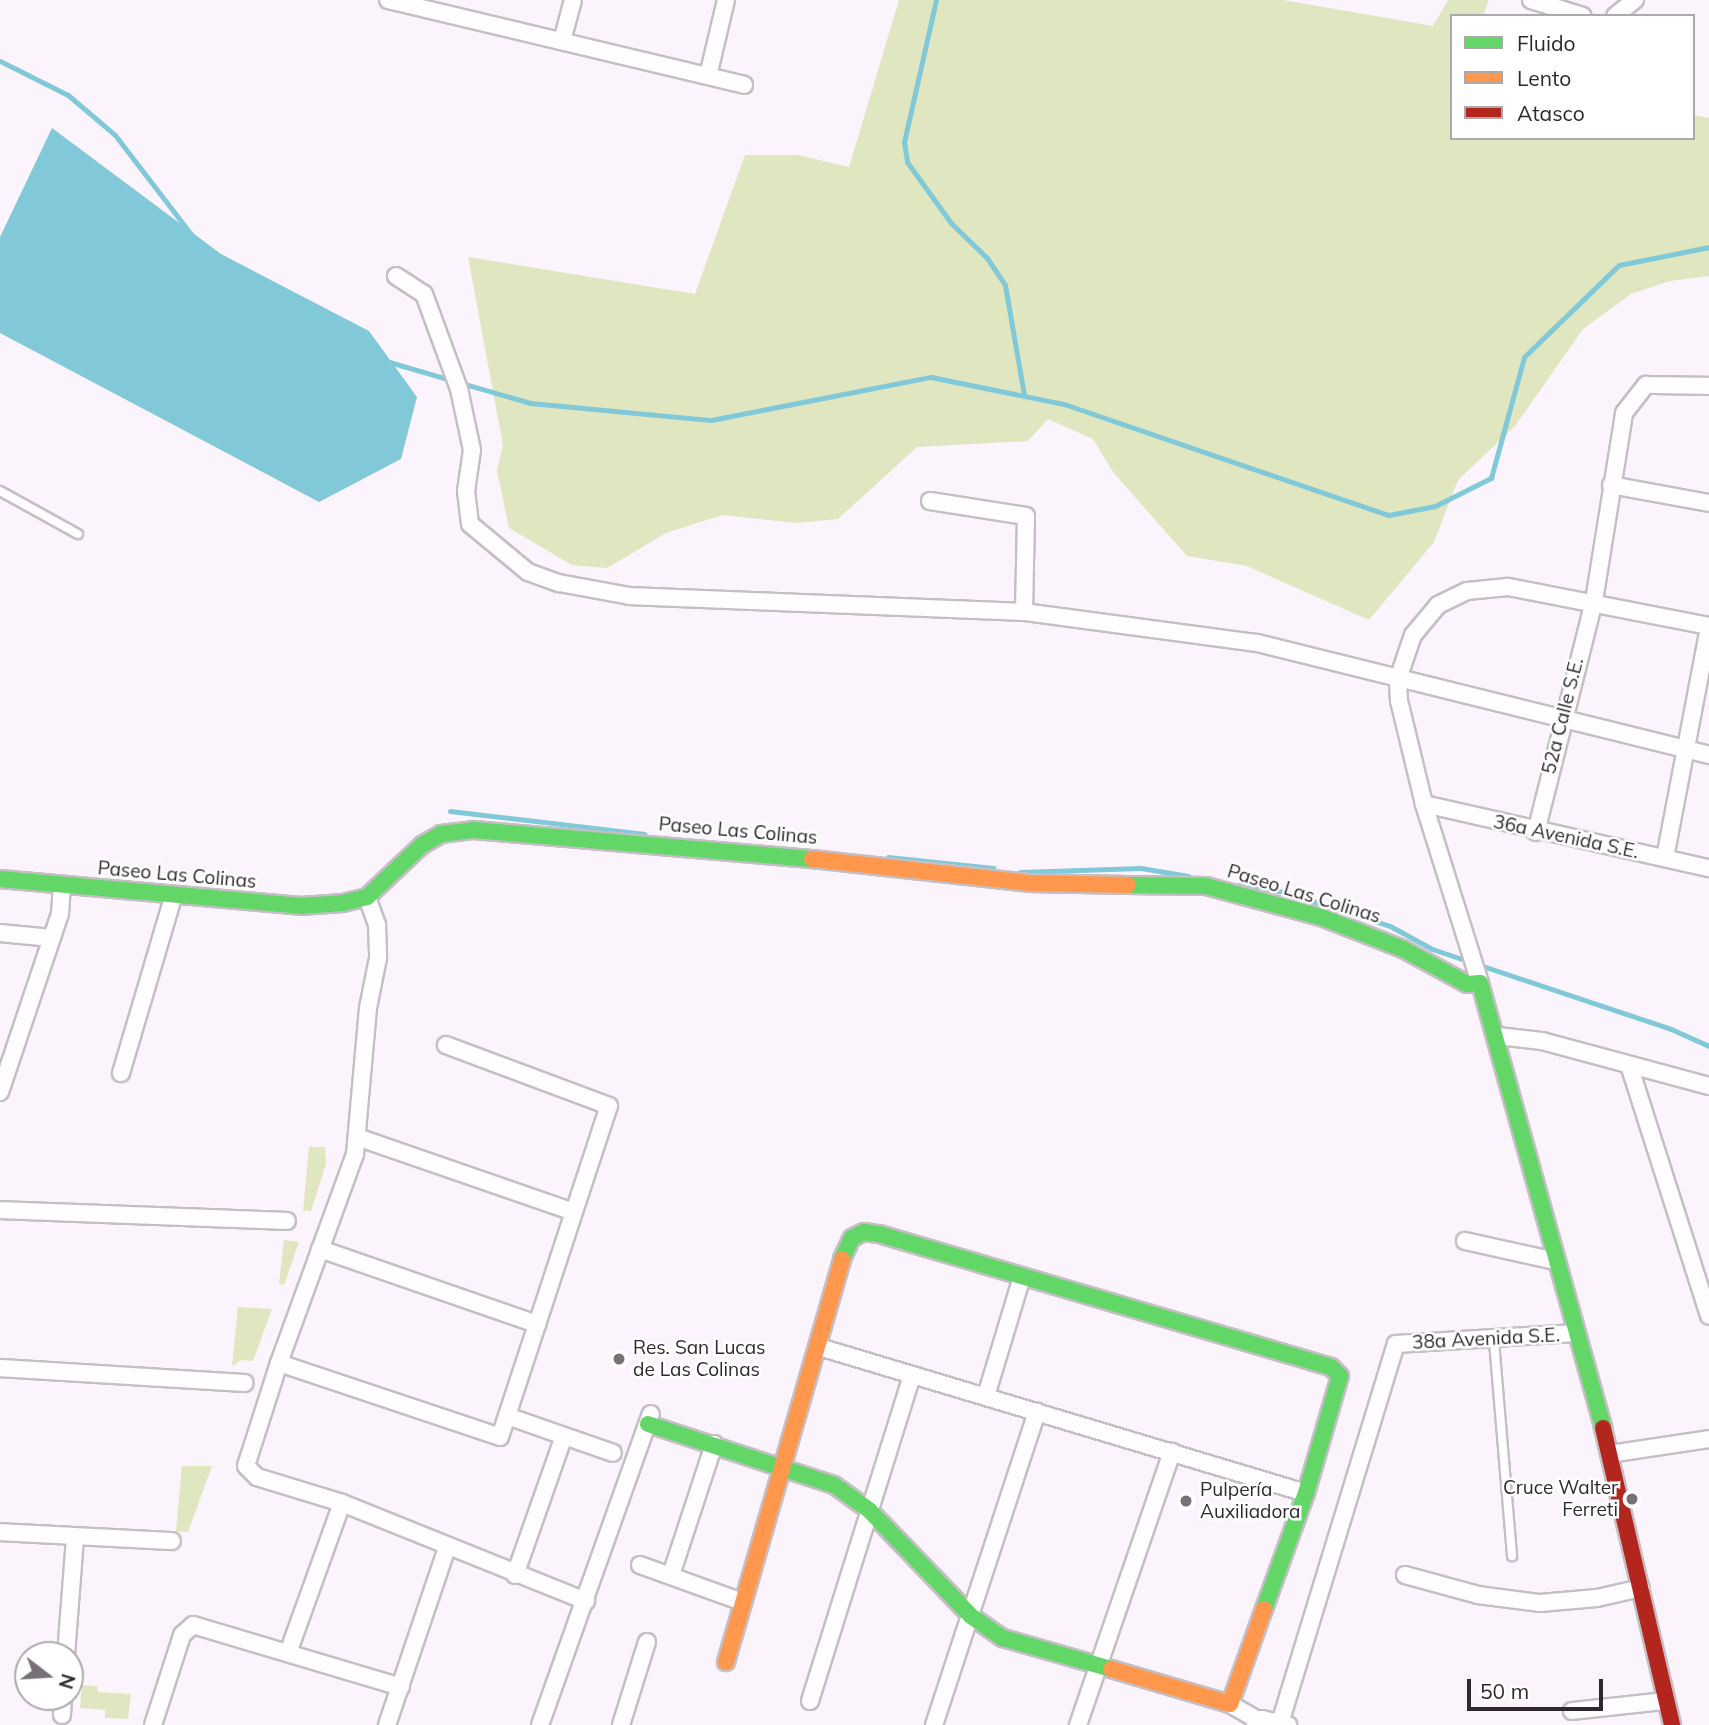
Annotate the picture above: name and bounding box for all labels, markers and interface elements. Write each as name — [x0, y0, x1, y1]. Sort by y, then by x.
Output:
legend — [1450, 14, 1695, 140]
text: Fluido — [1517, 30, 1576, 56]
text: Lento — [1517, 65, 1571, 91]
text: Atasco — [1517, 100, 1585, 126]
street label: 52a Calle S.E. — [1538, 655, 1588, 777]
street label: 36a Avenida S.E. — [1491, 810, 1641, 864]
street label: Paseo Las Colinas — [658, 813, 818, 849]
street label: Paseo Las Colinas — [97, 857, 257, 893]
street label: Paseo Las Colinas — [1225, 860, 1383, 928]
street label: 38a Avenida S.E. — [1412, 1324, 1560, 1354]
place label: Res. San Lucas de Las Colinas — [633, 1337, 765, 1381]
marker: Res. San Lucas de Las Colinas — [611, 1351, 627, 1367]
place label: Cruce Walter Ferreti — [1503, 1477, 1618, 1521]
place label: Pulpería Auxiliadora — [1200, 1479, 1301, 1523]
marker: Cruce Walter Ferreti — [1624, 1491, 1640, 1507]
marker: Pulpería Auxiliadora — [1178, 1493, 1194, 1509]
north arrow — [14, 1641, 84, 1711]
scale bar — [1471, 1666, 1608, 1710]
text: N — [54, 1671, 81, 1692]
text: 50 m — [1480, 1678, 1529, 1704]

